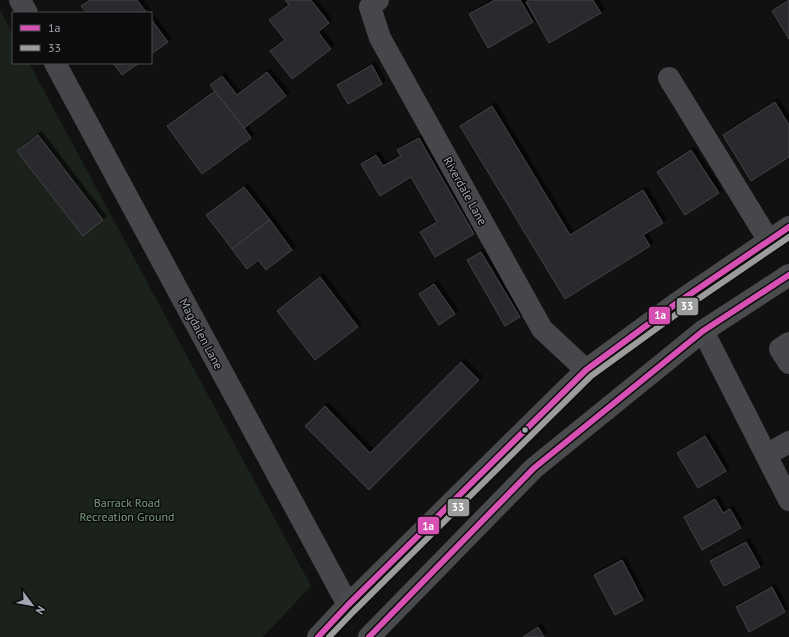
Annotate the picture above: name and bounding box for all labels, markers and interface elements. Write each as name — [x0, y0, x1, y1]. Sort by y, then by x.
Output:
legend — [12, 12, 152, 64]
text: 1a — [48, 20, 61, 35]
text: 33 — [48, 40, 61, 55]
street label: Riverdale Lane — [440, 154, 490, 228]
street label: Magdalen Lane — [176, 296, 226, 372]
line badge: 33 — [676, 297, 699, 316]
text: 33 — [681, 299, 693, 313]
line badge: 1a — [648, 306, 671, 325]
text: 1a — [654, 308, 666, 322]
unlabelled marker — [520, 425, 530, 435]
park label: Barrack Road Recreation Ground — [80, 495, 174, 524]
line badge: 33 — [447, 498, 470, 517]
text: 33 — [452, 500, 464, 514]
line badge: 1a — [417, 516, 440, 535]
text: 1a — [422, 519, 434, 533]
north arrow — [12, 585, 52, 625]
text: N — [33, 604, 48, 617]

